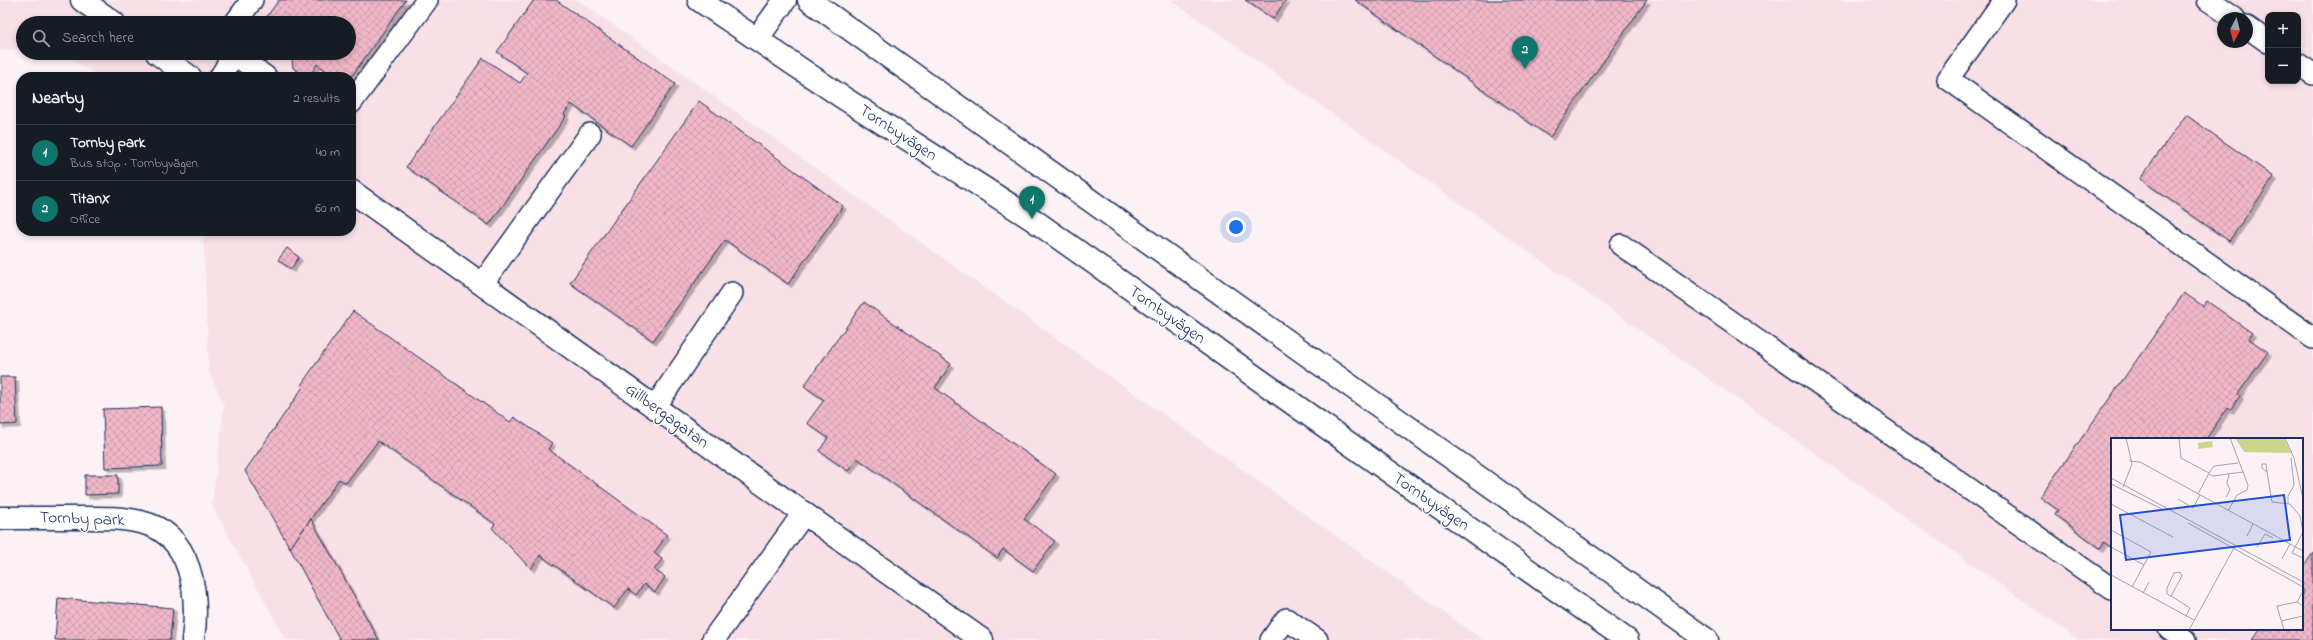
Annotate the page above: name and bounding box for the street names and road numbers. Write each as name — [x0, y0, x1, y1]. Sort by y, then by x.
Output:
street label: Tornbyvägen — [853, 98, 942, 169]
street label: Tornbyvägen — [1122, 279, 1211, 352]
street label: Gillbergagatan — [619, 377, 714, 457]
street label: Tornbyvägen — [1386, 466, 1475, 539]
street label: Tornby park — [39, 505, 126, 534]

